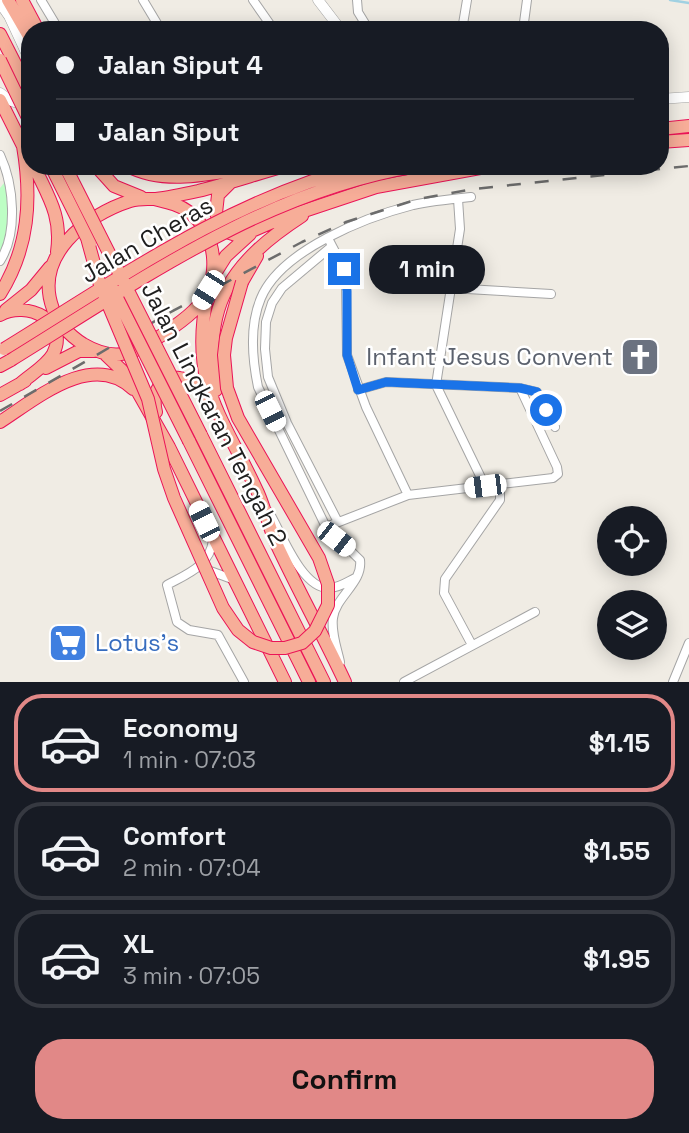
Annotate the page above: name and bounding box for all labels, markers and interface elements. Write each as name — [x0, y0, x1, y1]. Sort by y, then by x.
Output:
text: Jalan Siput 4 — [98, 48, 263, 82]
text: Jalan Siput — [98, 115, 240, 149]
street label: Jalan Cheras — [75, 189, 218, 290]
callout: 1 min — [368, 244, 484, 294]
route end — [328, 253, 360, 285]
text: 1 min — [399, 254, 455, 284]
car — [188, 267, 229, 313]
street label: Jalan Lingkaran Tengah 2 — [134, 277, 294, 551]
church icon: Infant Jesus Convent — [619, 336, 661, 378]
place label: Infant Jesus Convent — [366, 341, 613, 372]
car — [252, 388, 289, 434]
route start — [530, 394, 562, 426]
car — [463, 473, 508, 499]
car — [186, 498, 223, 544]
map controls — [597, 506, 667, 660]
button: locate — [597, 506, 667, 576]
car — [313, 518, 360, 560]
button: layers — [597, 590, 667, 660]
supermarket icon: Lotus's — [47, 622, 89, 664]
place label: Lotus's — [95, 627, 179, 658]
text: Economy — [123, 711, 239, 745]
icon: car — [39, 712, 102, 775]
text: $1.15 — [589, 726, 650, 760]
text: 1 min · 07:03 — [123, 745, 256, 775]
text: Comfort — [123, 819, 226, 853]
icon: car — [39, 820, 102, 883]
text: $1.55 — [584, 834, 650, 868]
text: 2 min · 07:04 — [123, 853, 261, 883]
text: XL — [123, 927, 154, 961]
icon: car — [39, 928, 102, 991]
text: $1.95 — [583, 942, 650, 976]
text: 3 min · 07:05 — [123, 961, 260, 991]
button: Confirm — [35, 1039, 654, 1119]

